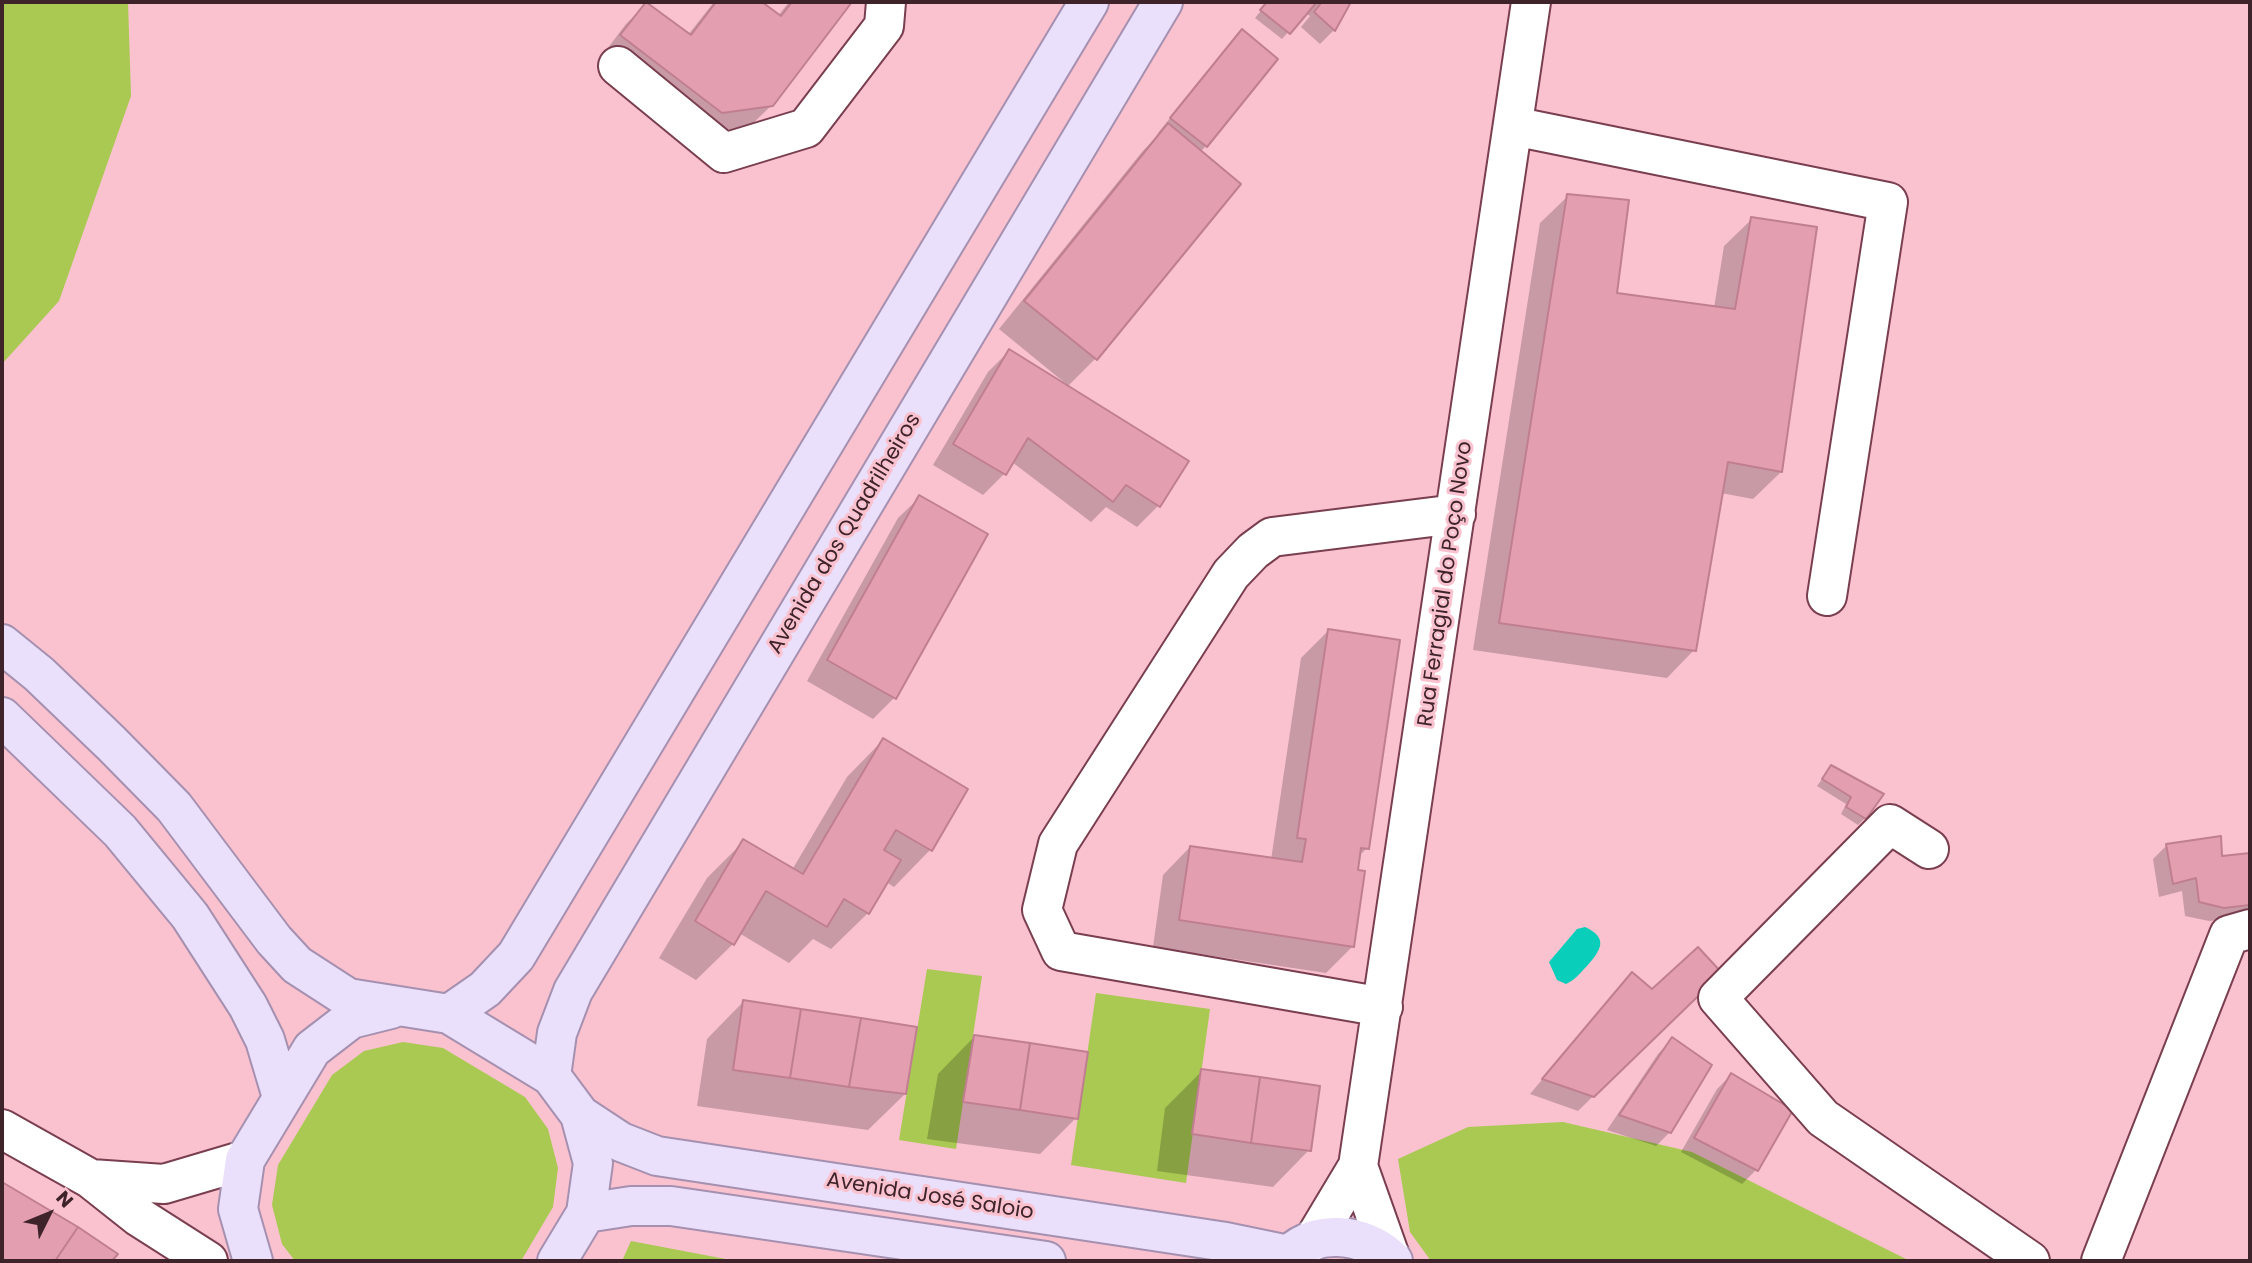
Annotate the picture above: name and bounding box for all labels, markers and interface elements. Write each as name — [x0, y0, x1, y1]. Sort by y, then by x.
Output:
street label: Avenida dos Quadrilheiros — [763, 409, 927, 659]
street label: Rua Ferragial do Poço Novo — [1413, 440, 1479, 728]
street label: Avenida José Saloio — [825, 1168, 1035, 1226]
north arrow — [14, 1179, 84, 1249]
text: N — [50, 1185, 79, 1214]

